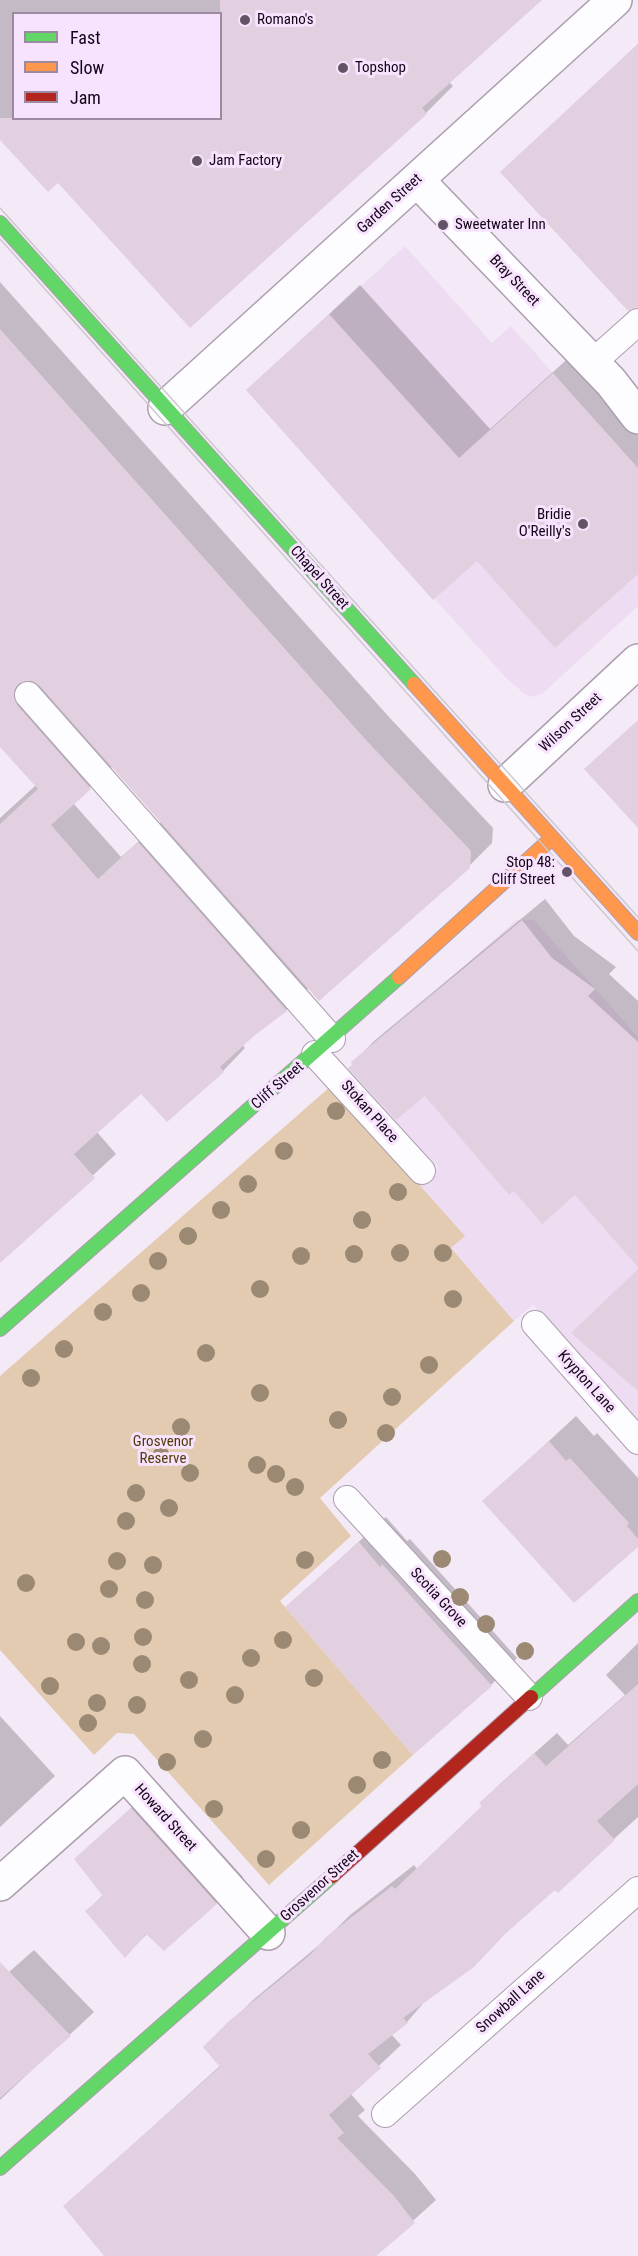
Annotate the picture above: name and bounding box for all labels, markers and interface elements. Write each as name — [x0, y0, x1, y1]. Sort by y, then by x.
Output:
place label: Romano's — [257, 11, 314, 29]
legend — [12, 12, 222, 120]
marker: Romano's — [238, 13, 252, 27]
text: Fast — [70, 27, 101, 48]
text: Slow — [70, 57, 104, 78]
place label: Topshop — [355, 59, 406, 77]
marker: Topshop — [336, 61, 350, 75]
text: Jam — [70, 87, 101, 108]
place label: Jam Factory — [209, 152, 282, 170]
marker: Jam Factory — [190, 154, 204, 168]
street label: Garden Street — [354, 170, 426, 238]
place label: Sweetwater Inn — [455, 216, 546, 234]
marker: Sweetwater Inn — [436, 218, 450, 232]
street label: Bray Street — [485, 252, 543, 310]
place label: Bridie O'Reilly's — [519, 506, 571, 541]
marker: Bridie O'Reilly's — [576, 517, 590, 531]
street label: Chapel Street — [286, 542, 352, 614]
street label: Wilson Street — [536, 690, 606, 756]
place label: Stop 48: Cliff Street — [492, 854, 555, 889]
marker: Stop 48: Cliff Street — [560, 865, 574, 879]
street label: Cliff Street — [248, 1058, 308, 1114]
street label: Stokan Place — [336, 1077, 402, 1147]
street label: Krypton Lane — [553, 1347, 619, 1417]
park label: Grosvenor Reserve — [133, 1433, 193, 1468]
street label: Scotia Grove — [406, 1565, 470, 1631]
street label: Howard Street — [130, 1781, 200, 1855]
street label: Grosvenor Street — [277, 1846, 363, 1926]
street label: Snowball Lane — [473, 1967, 549, 2037]

